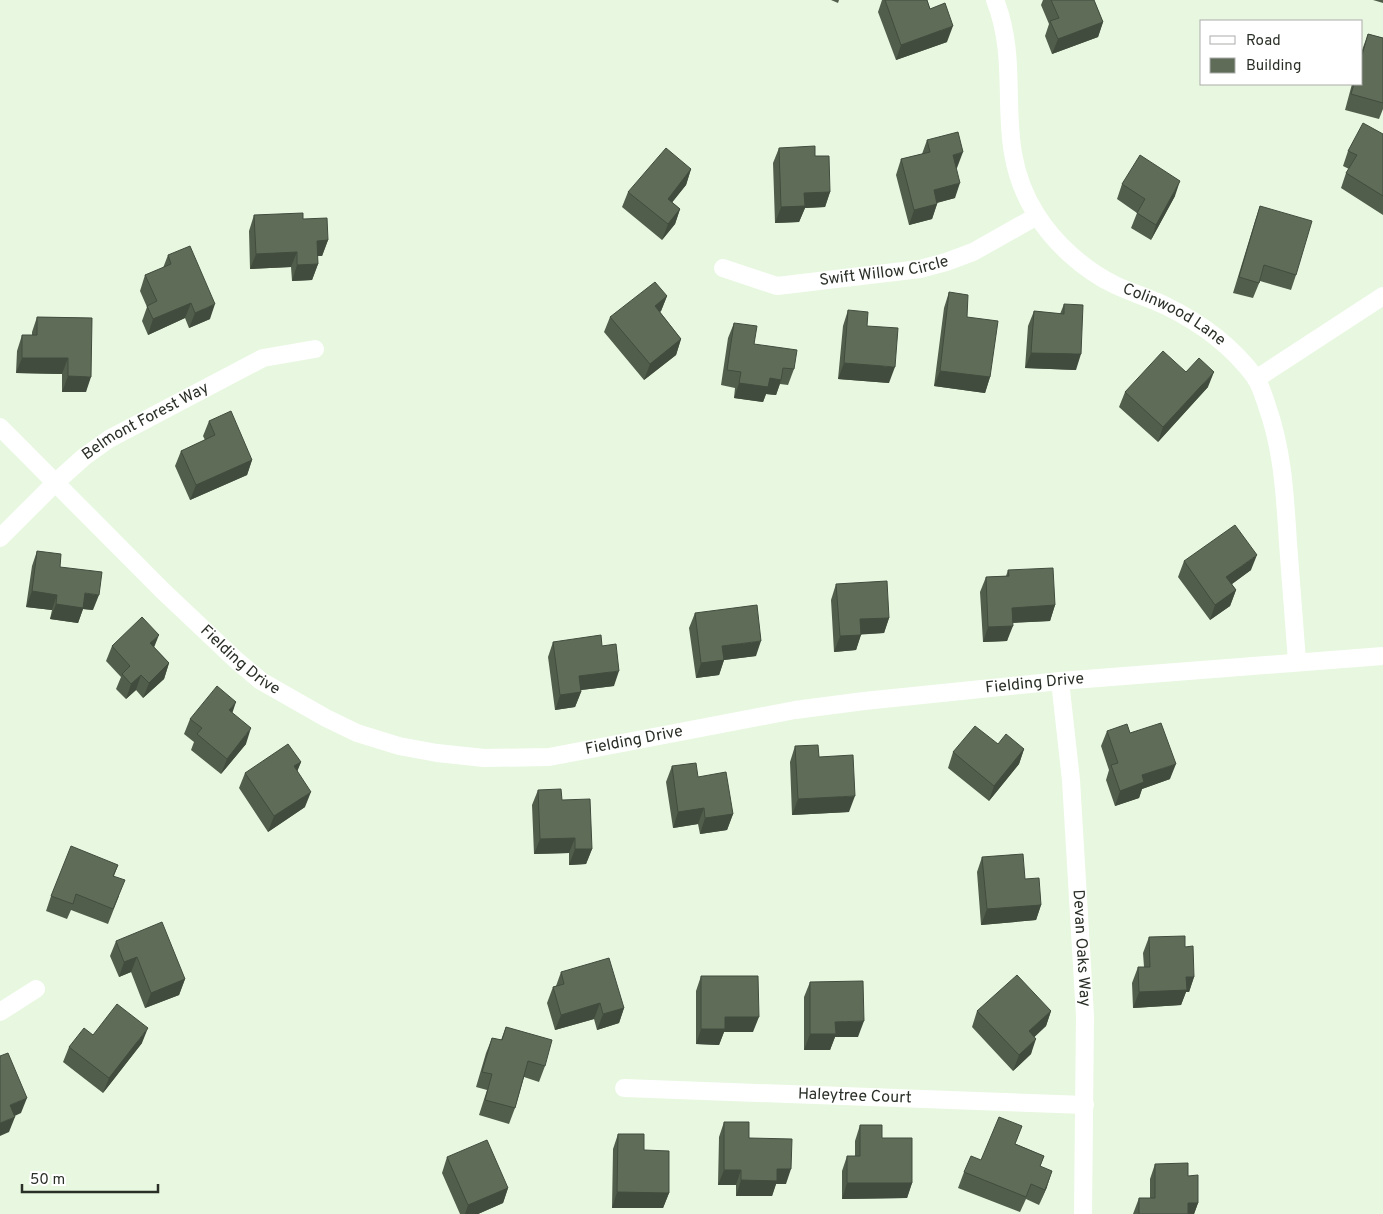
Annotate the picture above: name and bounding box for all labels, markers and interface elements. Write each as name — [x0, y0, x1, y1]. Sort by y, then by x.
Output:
legend — [1200, 20, 1363, 85]
text: Road — [1246, 32, 1281, 51]
text: Building — [1246, 57, 1301, 76]
street label: Swift Willow Circle — [818, 252, 951, 291]
street label: Colinwood Lane — [1119, 279, 1229, 351]
street label: Belmont Forest Way — [78, 378, 212, 465]
street label: Fielding Drive — [196, 621, 283, 700]
street label: Fielding Drive — [984, 669, 1085, 699]
street label: Fielding Drive — [584, 722, 685, 760]
street label: Devan Oaks Way — [1068, 889, 1094, 1007]
street label: Haleytree Court — [798, 1084, 912, 1109]
scale bar — [22, 1162, 159, 1194]
text: 50 m — [30, 1171, 65, 1190]

